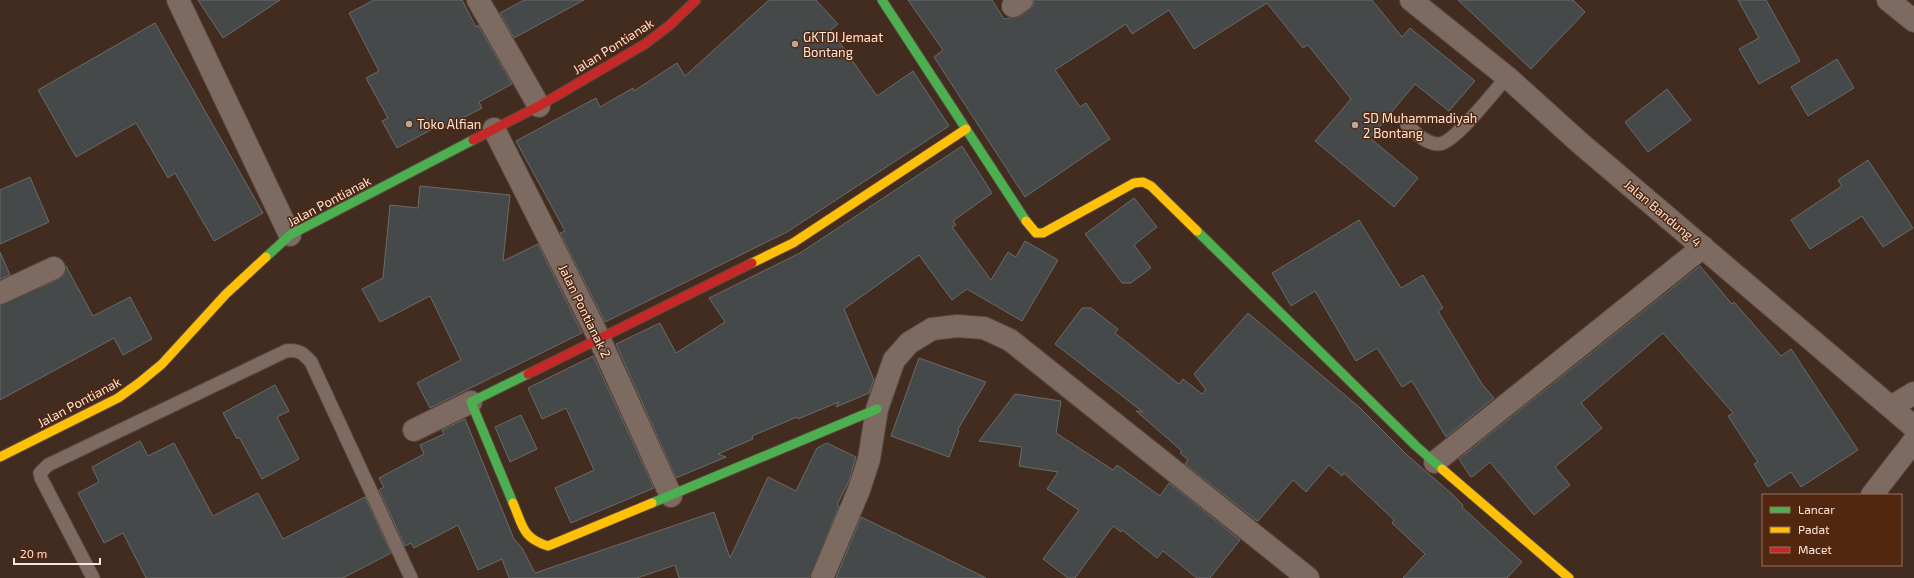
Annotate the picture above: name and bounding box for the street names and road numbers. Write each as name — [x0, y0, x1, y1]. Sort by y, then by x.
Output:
street label: Jalan Pontianak — [570, 15, 657, 77]
street label: Jalan Pontianak — [285, 172, 374, 230]
street label: Jalan Bandung 4 — [1621, 176, 1705, 250]
street label: Jalan Pontianak 2 — [555, 262, 615, 360]
street label: Jalan Pontianak — [35, 373, 124, 431]

